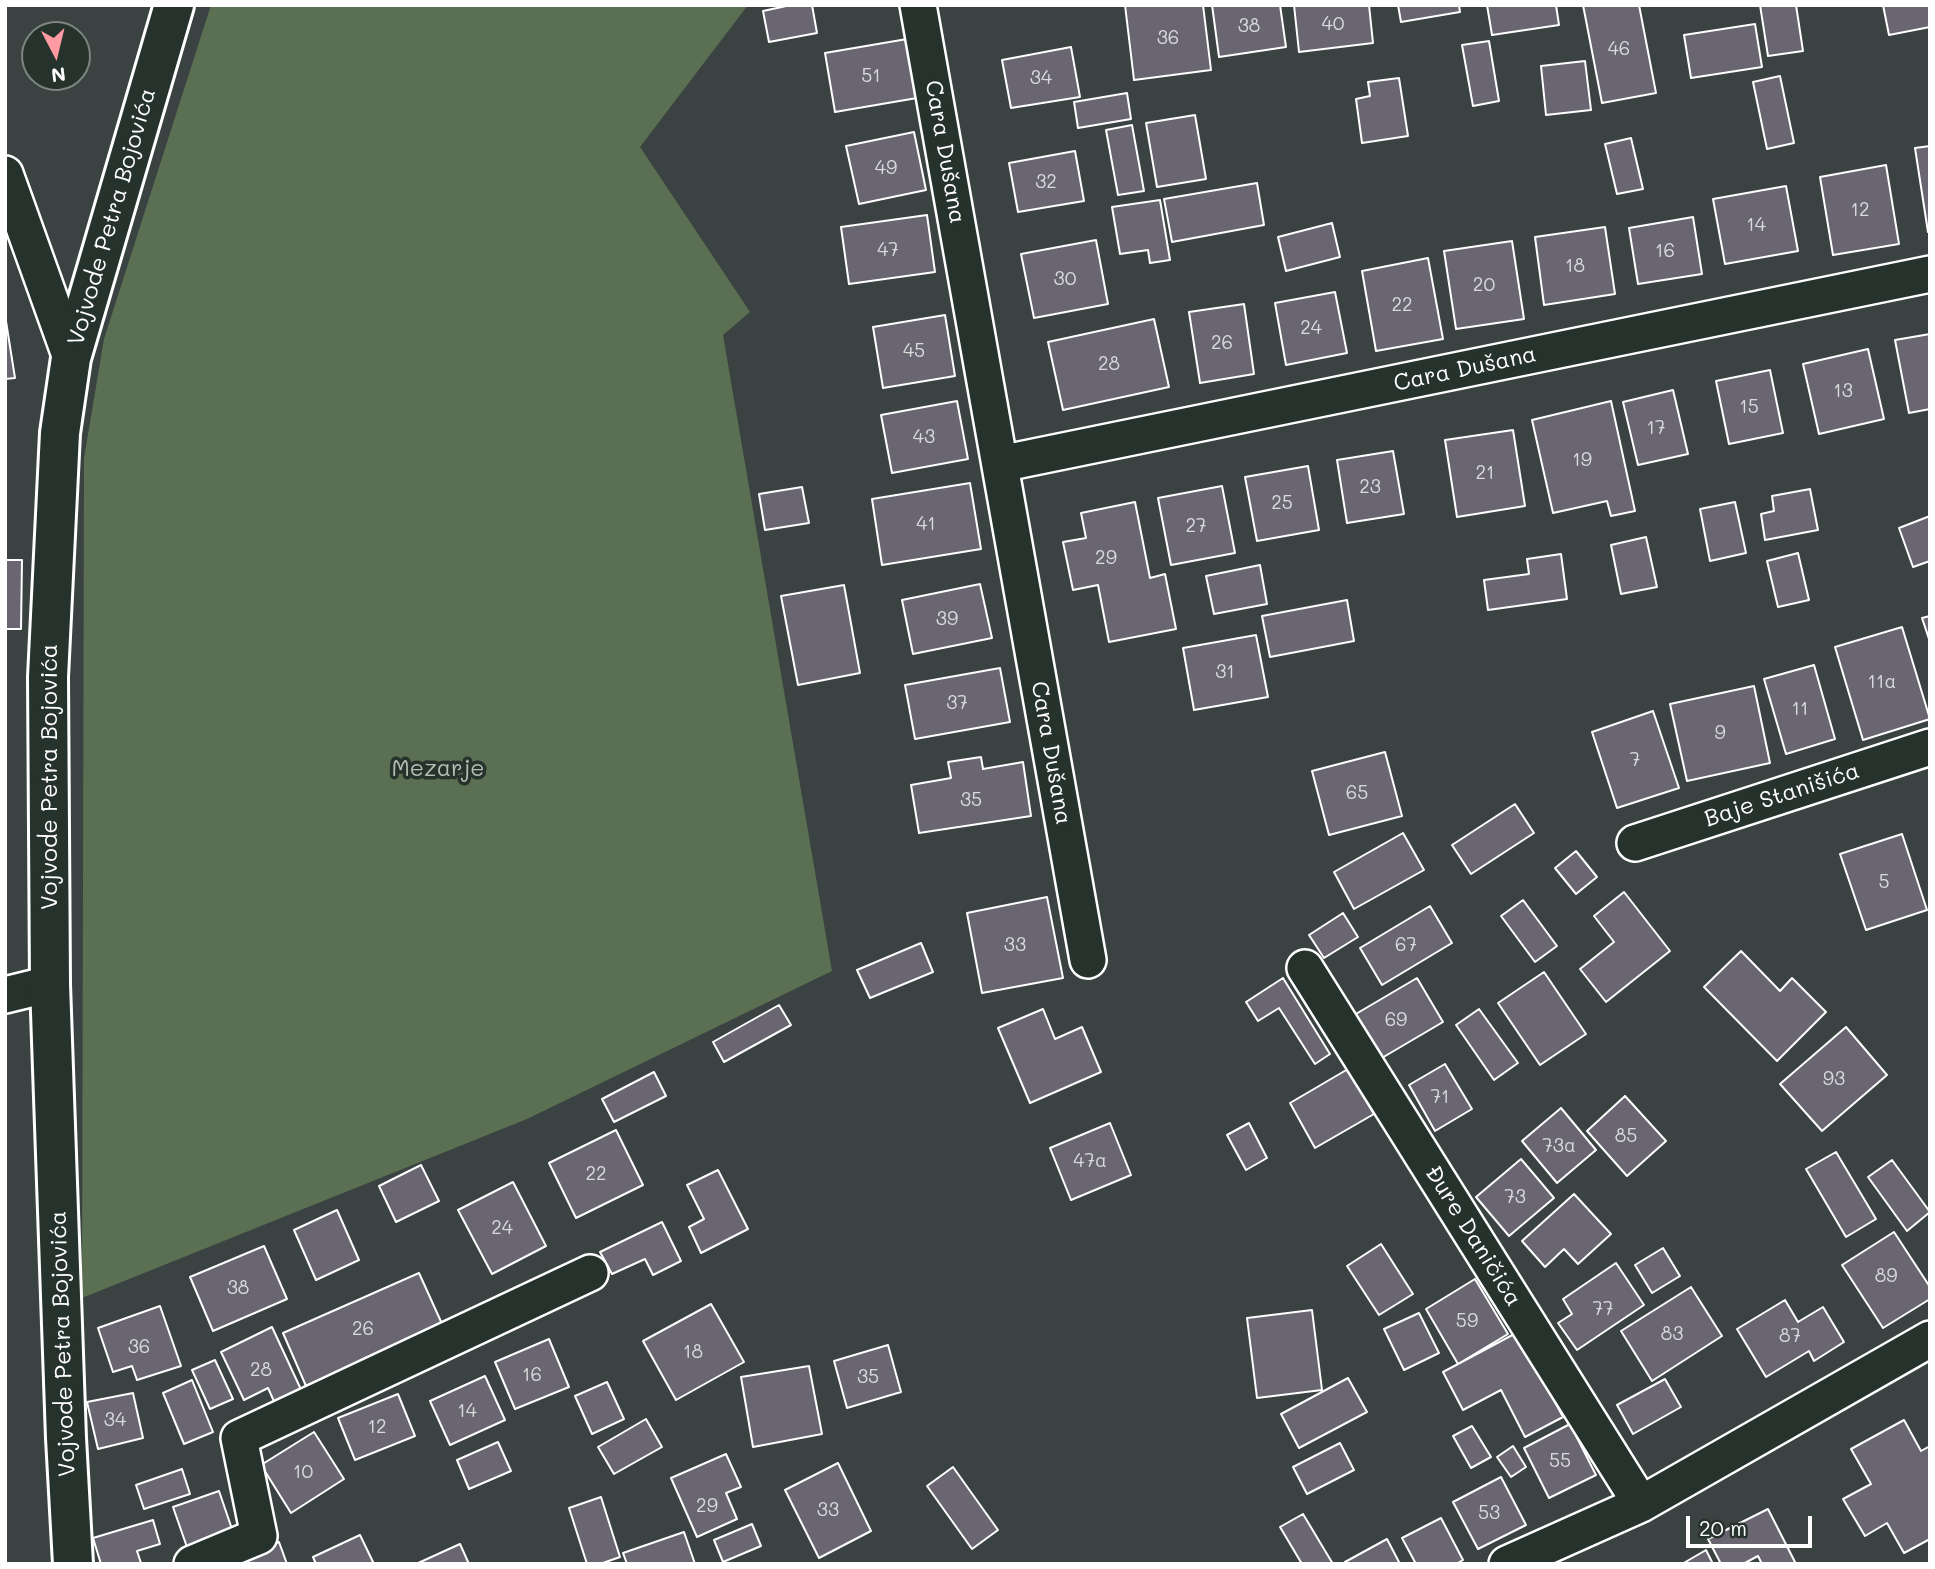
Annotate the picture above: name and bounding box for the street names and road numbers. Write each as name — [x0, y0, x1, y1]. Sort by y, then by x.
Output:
street label: Cara Dušana — [919, 78, 971, 226]
street label: Vojvode Petra Bojovića — [62, 85, 162, 349]
street label: Cara Dušana — [1391, 340, 1539, 398]
street label: Vojvode Petra Bojovića — [36, 644, 64, 910]
street label: Cara Dušana — [1025, 679, 1077, 827]
street label: Baje Stanišića — [1701, 757, 1863, 833]
street label: Đure Daničića — [1419, 1161, 1527, 1311]
street label: Vojvode Petra Bojovića — [45, 1211, 81, 1477]

